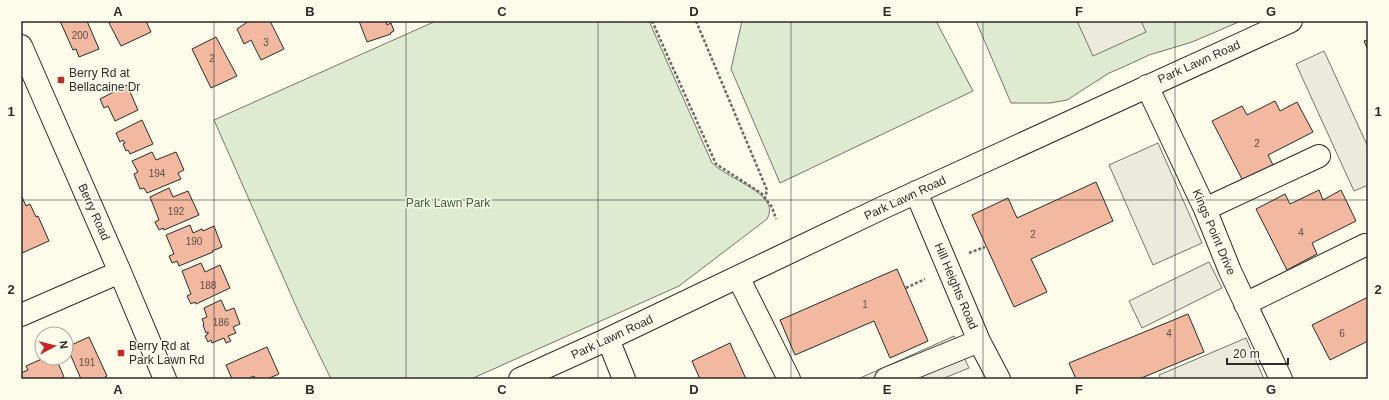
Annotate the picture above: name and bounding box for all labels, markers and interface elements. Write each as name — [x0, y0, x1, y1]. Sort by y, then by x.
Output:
text: A — [113, 4, 123, 19]
text: B — [305, 4, 315, 19]
text: C — [497, 4, 507, 19]
text: D — [689, 4, 699, 19]
text: E — [883, 4, 892, 19]
text: F — [1075, 4, 1083, 19]
text: G — [1266, 4, 1276, 19]
house number: 200 — [72, 30, 89, 41]
house number: 3 — [263, 37, 269, 48]
street label: Park Lawn Road — [1156, 38, 1242, 86]
house number: 2 — [209, 53, 215, 64]
place label: Berry Rd at Bellacaine Dr — [69, 66, 140, 94]
marker: Berry Rd at Bellacaine Dr — [56, 75, 66, 85]
text: 1 — [7, 104, 15, 119]
text: 1 — [1374, 104, 1382, 119]
house number: 2 — [1254, 138, 1260, 149]
house number: 194 — [149, 168, 166, 179]
street label: Park Lawn Road — [862, 173, 948, 223]
street label: Berry Road — [75, 181, 113, 243]
street label: Kings Point Drive — [1190, 187, 1239, 277]
park label: Park Lawn Park — [406, 196, 491, 210]
house number: 192 — [168, 206, 185, 217]
house number: 4 — [1298, 227, 1304, 238]
house number: 2 — [1030, 229, 1036, 240]
house number: 190 — [186, 236, 203, 247]
street label: Hill Heights Road — [931, 241, 981, 331]
house number: 188 — [200, 280, 217, 291]
text: 2 — [7, 282, 15, 297]
text: 2 — [1374, 282, 1382, 297]
house number: 1 — [862, 299, 868, 310]
street label: Park Lawn Road — [569, 312, 655, 362]
house number: 186 — [213, 317, 230, 328]
north arrow — [34, 326, 74, 366]
house number: 4 — [1166, 328, 1172, 339]
house number: 6 — [1339, 328, 1345, 339]
place label: Berry Rd at Park Lawn Rd — [129, 339, 204, 367]
text: N — [57, 340, 70, 350]
scale bar — [1227, 340, 1288, 366]
text: 20 m — [1233, 347, 1260, 361]
marker: Berry Rd at Park Lawn Rd — [116, 348, 126, 358]
house number: 191 — [79, 357, 96, 368]
text: A — [113, 382, 123, 397]
text: B — [305, 382, 315, 397]
text: C — [497, 382, 507, 397]
text: D — [689, 382, 699, 397]
text: E — [883, 382, 892, 397]
text: F — [1075, 382, 1083, 397]
text: G — [1266, 382, 1276, 397]

